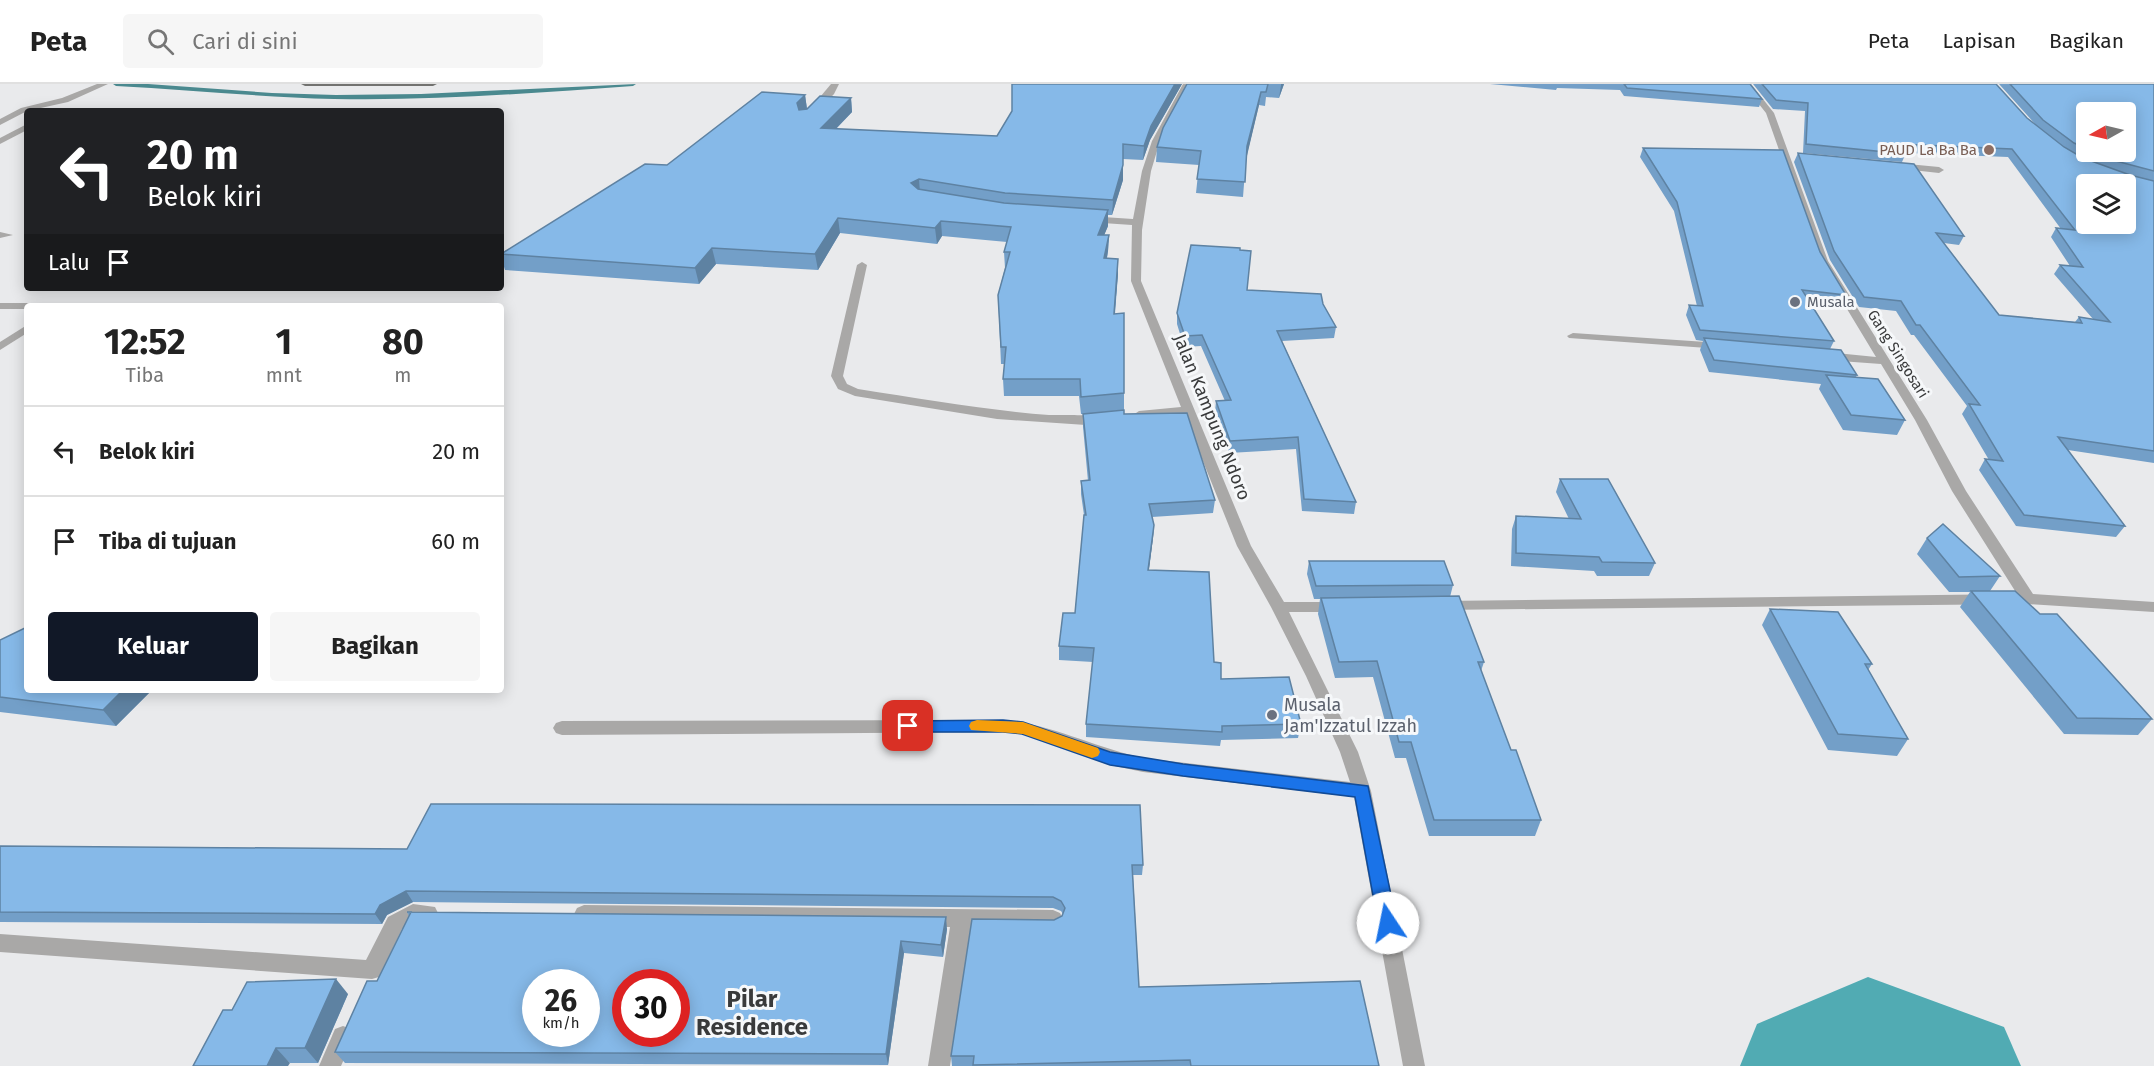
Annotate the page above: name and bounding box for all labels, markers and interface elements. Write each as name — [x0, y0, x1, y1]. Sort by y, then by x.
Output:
search box — [123, 14, 543, 68]
text: Peta — [30, 25, 87, 58]
icon: search — [144, 25, 177, 58]
text: Cari di sini — [192, 28, 298, 55]
text: Peta — [1868, 28, 1910, 54]
text: Lapisan — [1943, 28, 2016, 54]
text: Bagikan — [2049, 28, 2124, 54]
north arrow — [2076, 102, 2136, 162]
map controls — [2076, 102, 2136, 234]
text: 20 m — [147, 130, 239, 180]
icon: left — [48, 132, 126, 210]
place label: PAUD La Ba Ba — [1879, 141, 1977, 159]
marker: PAUD La Ba Ba — [1982, 143, 1996, 157]
button: layers — [2076, 174, 2136, 234]
text: Belok kiri — [147, 181, 262, 213]
icon: arrive — [102, 246, 135, 279]
text: Lalu — [48, 249, 90, 276]
place label: Musala — [1807, 293, 1855, 311]
marker: Musala — [1788, 295, 1802, 309]
street label: Gang Singosari — [1864, 307, 1932, 401]
text: 12:52 — [104, 320, 186, 364]
text: 1 — [275, 320, 292, 364]
text: 80 — [382, 320, 424, 364]
street label: Jalan Kampung Ndoro — [1169, 331, 1255, 503]
text: Tiba — [126, 363, 164, 387]
text: mnt — [266, 363, 302, 387]
text: m — [394, 363, 412, 387]
icon: left — [48, 435, 81, 468]
text: Belok kiri — [99, 438, 195, 465]
text: 20 m — [432, 438, 480, 465]
icon: arrive — [48, 525, 81, 558]
text: Tiba di tujuan — [99, 528, 236, 555]
text: 60 m — [431, 528, 480, 555]
button: Keluar — [48, 612, 258, 681]
button: Bagikan — [270, 612, 480, 681]
place label: Musala Jam'Izzatul Izzah — [1284, 694, 1417, 737]
pin — [882, 700, 933, 751]
marker: Musala Jam'Izzatul Izzah — [1265, 708, 1279, 722]
icon: arrive — [891, 709, 924, 742]
position arrow — [1356, 891, 1420, 955]
speed limit sign: 30 — [612, 969, 690, 1047]
text: 26 — [545, 983, 577, 1019]
district label: Pilar Residence — [696, 985, 808, 1041]
text: km/h — [542, 1014, 580, 1032]

